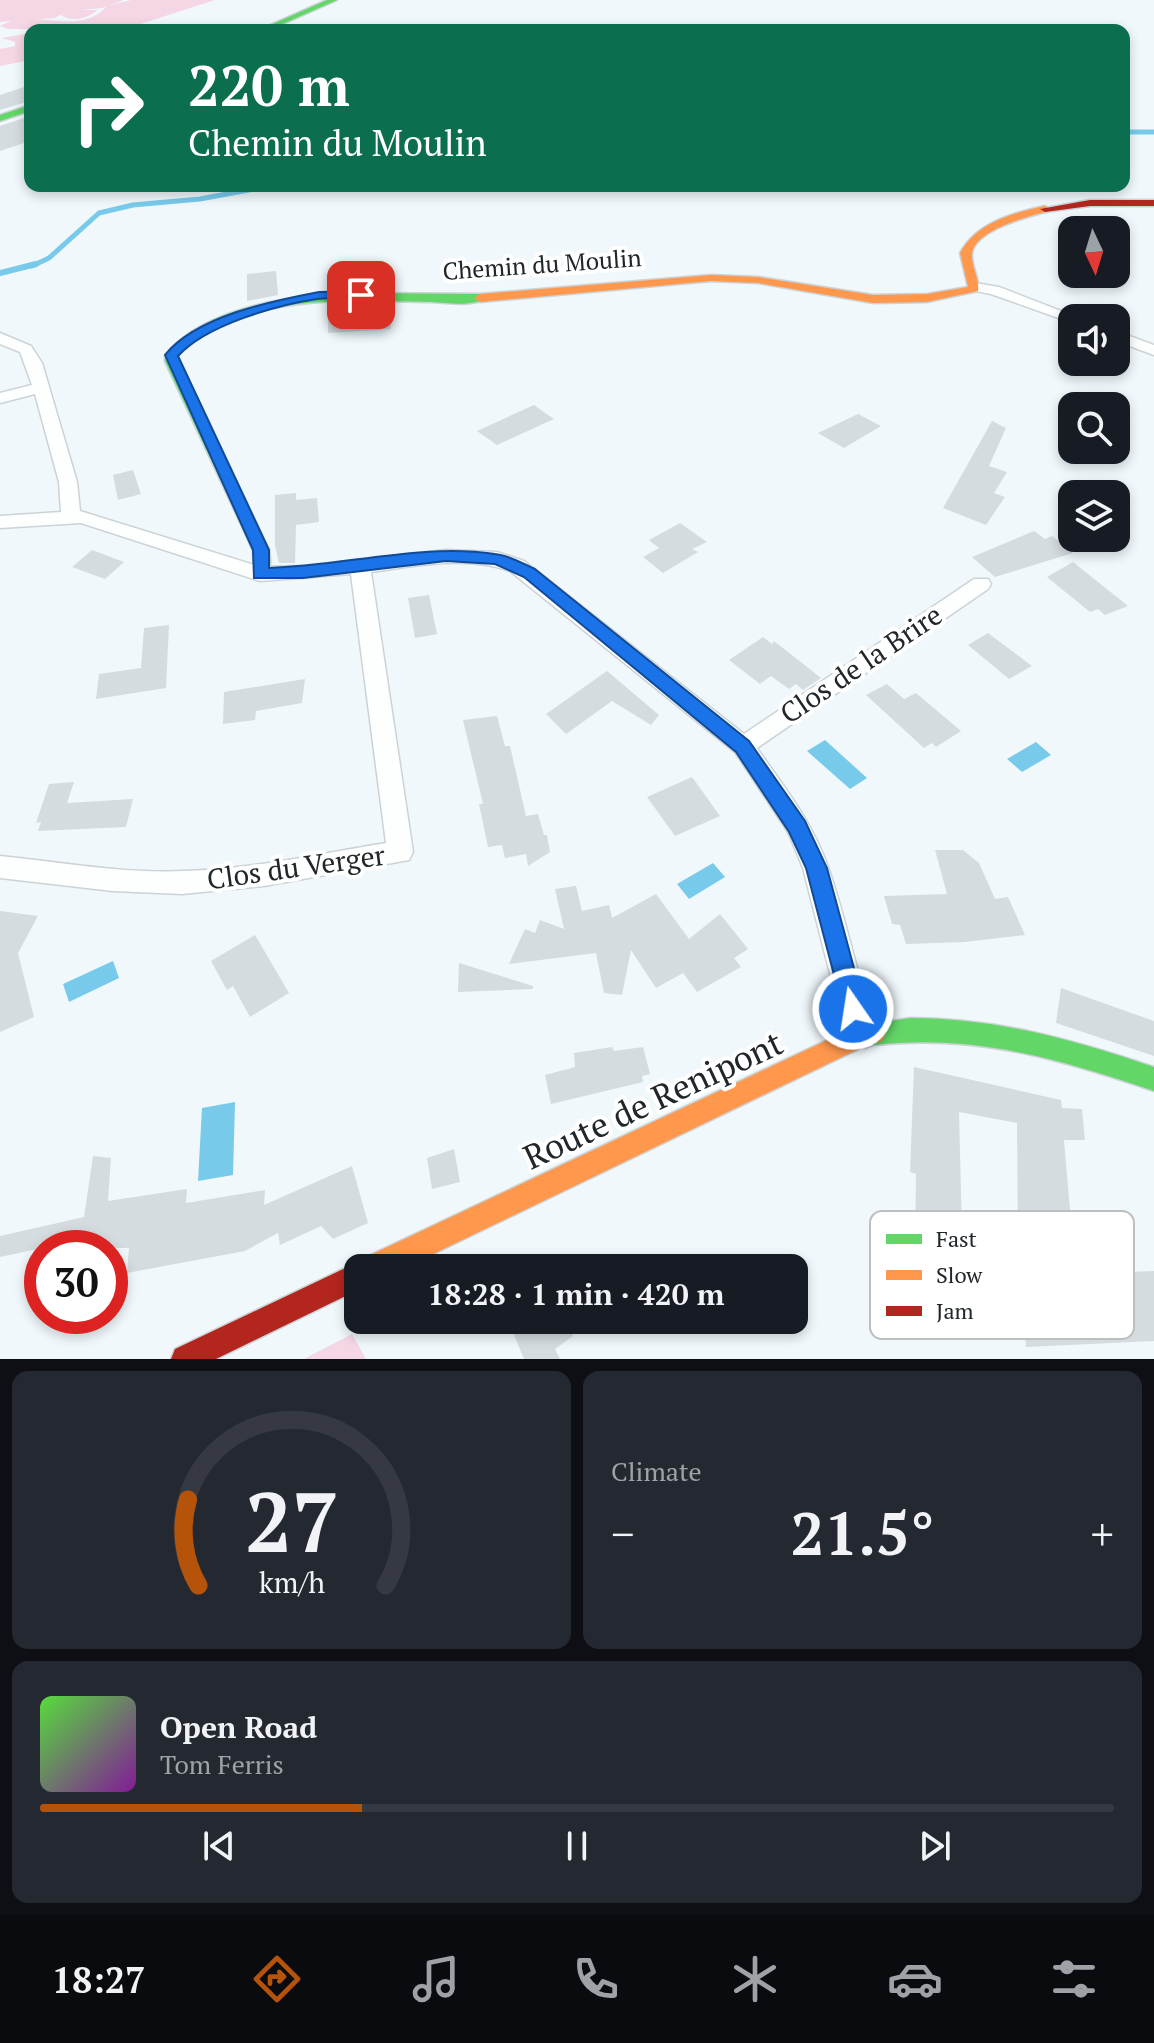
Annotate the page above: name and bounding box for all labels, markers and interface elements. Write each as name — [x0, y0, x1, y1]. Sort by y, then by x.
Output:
text: 220 m — [188, 48, 350, 122]
icon: right — [56, 56, 160, 160]
text: Chemin du Moulin — [188, 119, 487, 166]
north arrow — [1058, 216, 1130, 288]
map controls — [1058, 216, 1130, 552]
street label: Chemin du Moulin — [441, 241, 642, 287]
pin — [327, 261, 395, 329]
icon: arrive — [339, 273, 383, 317]
button: sound — [1058, 304, 1130, 376]
button: search — [1058, 392, 1130, 464]
button: layers — [1058, 480, 1130, 552]
street label: Clos de la Brire — [772, 596, 949, 731]
street label: Clos du Verger — [204, 836, 388, 897]
position arrow — [811, 967, 895, 1051]
street label: Route de Renipont — [516, 1020, 790, 1179]
legend — [870, 1211, 1134, 1339]
text: Fast — [936, 1224, 977, 1253]
speed limit sign: 30 — [24, 1230, 128, 1334]
text: Slow — [936, 1260, 983, 1289]
text: 18:28 · 1 min · 420 m — [428, 1274, 724, 1314]
text: Jam — [936, 1296, 974, 1325]
text: Climate — [611, 1454, 702, 1488]
text: 27 — [244, 1466, 339, 1576]
text: 21.5° — [790, 1493, 935, 1572]
text: − — [611, 1504, 634, 1563]
text: + — [1091, 1504, 1114, 1563]
text: km/h — [258, 1563, 325, 1601]
text: Open Road — [160, 1707, 317, 1747]
text: Tom Ferris — [160, 1747, 284, 1781]
icon: previous — [197, 1824, 241, 1868]
icon: pause — [555, 1824, 599, 1868]
icon: next — [913, 1824, 957, 1868]
icon: directions — [249, 1951, 305, 2007]
icon: music — [408, 1951, 464, 2007]
icon: phone — [568, 1951, 624, 2007]
icon: climate — [727, 1951, 783, 2007]
icon: car — [887, 1951, 943, 2007]
icon: filters — [1046, 1951, 1102, 2007]
text: 18:27 — [52, 1956, 145, 2003]

